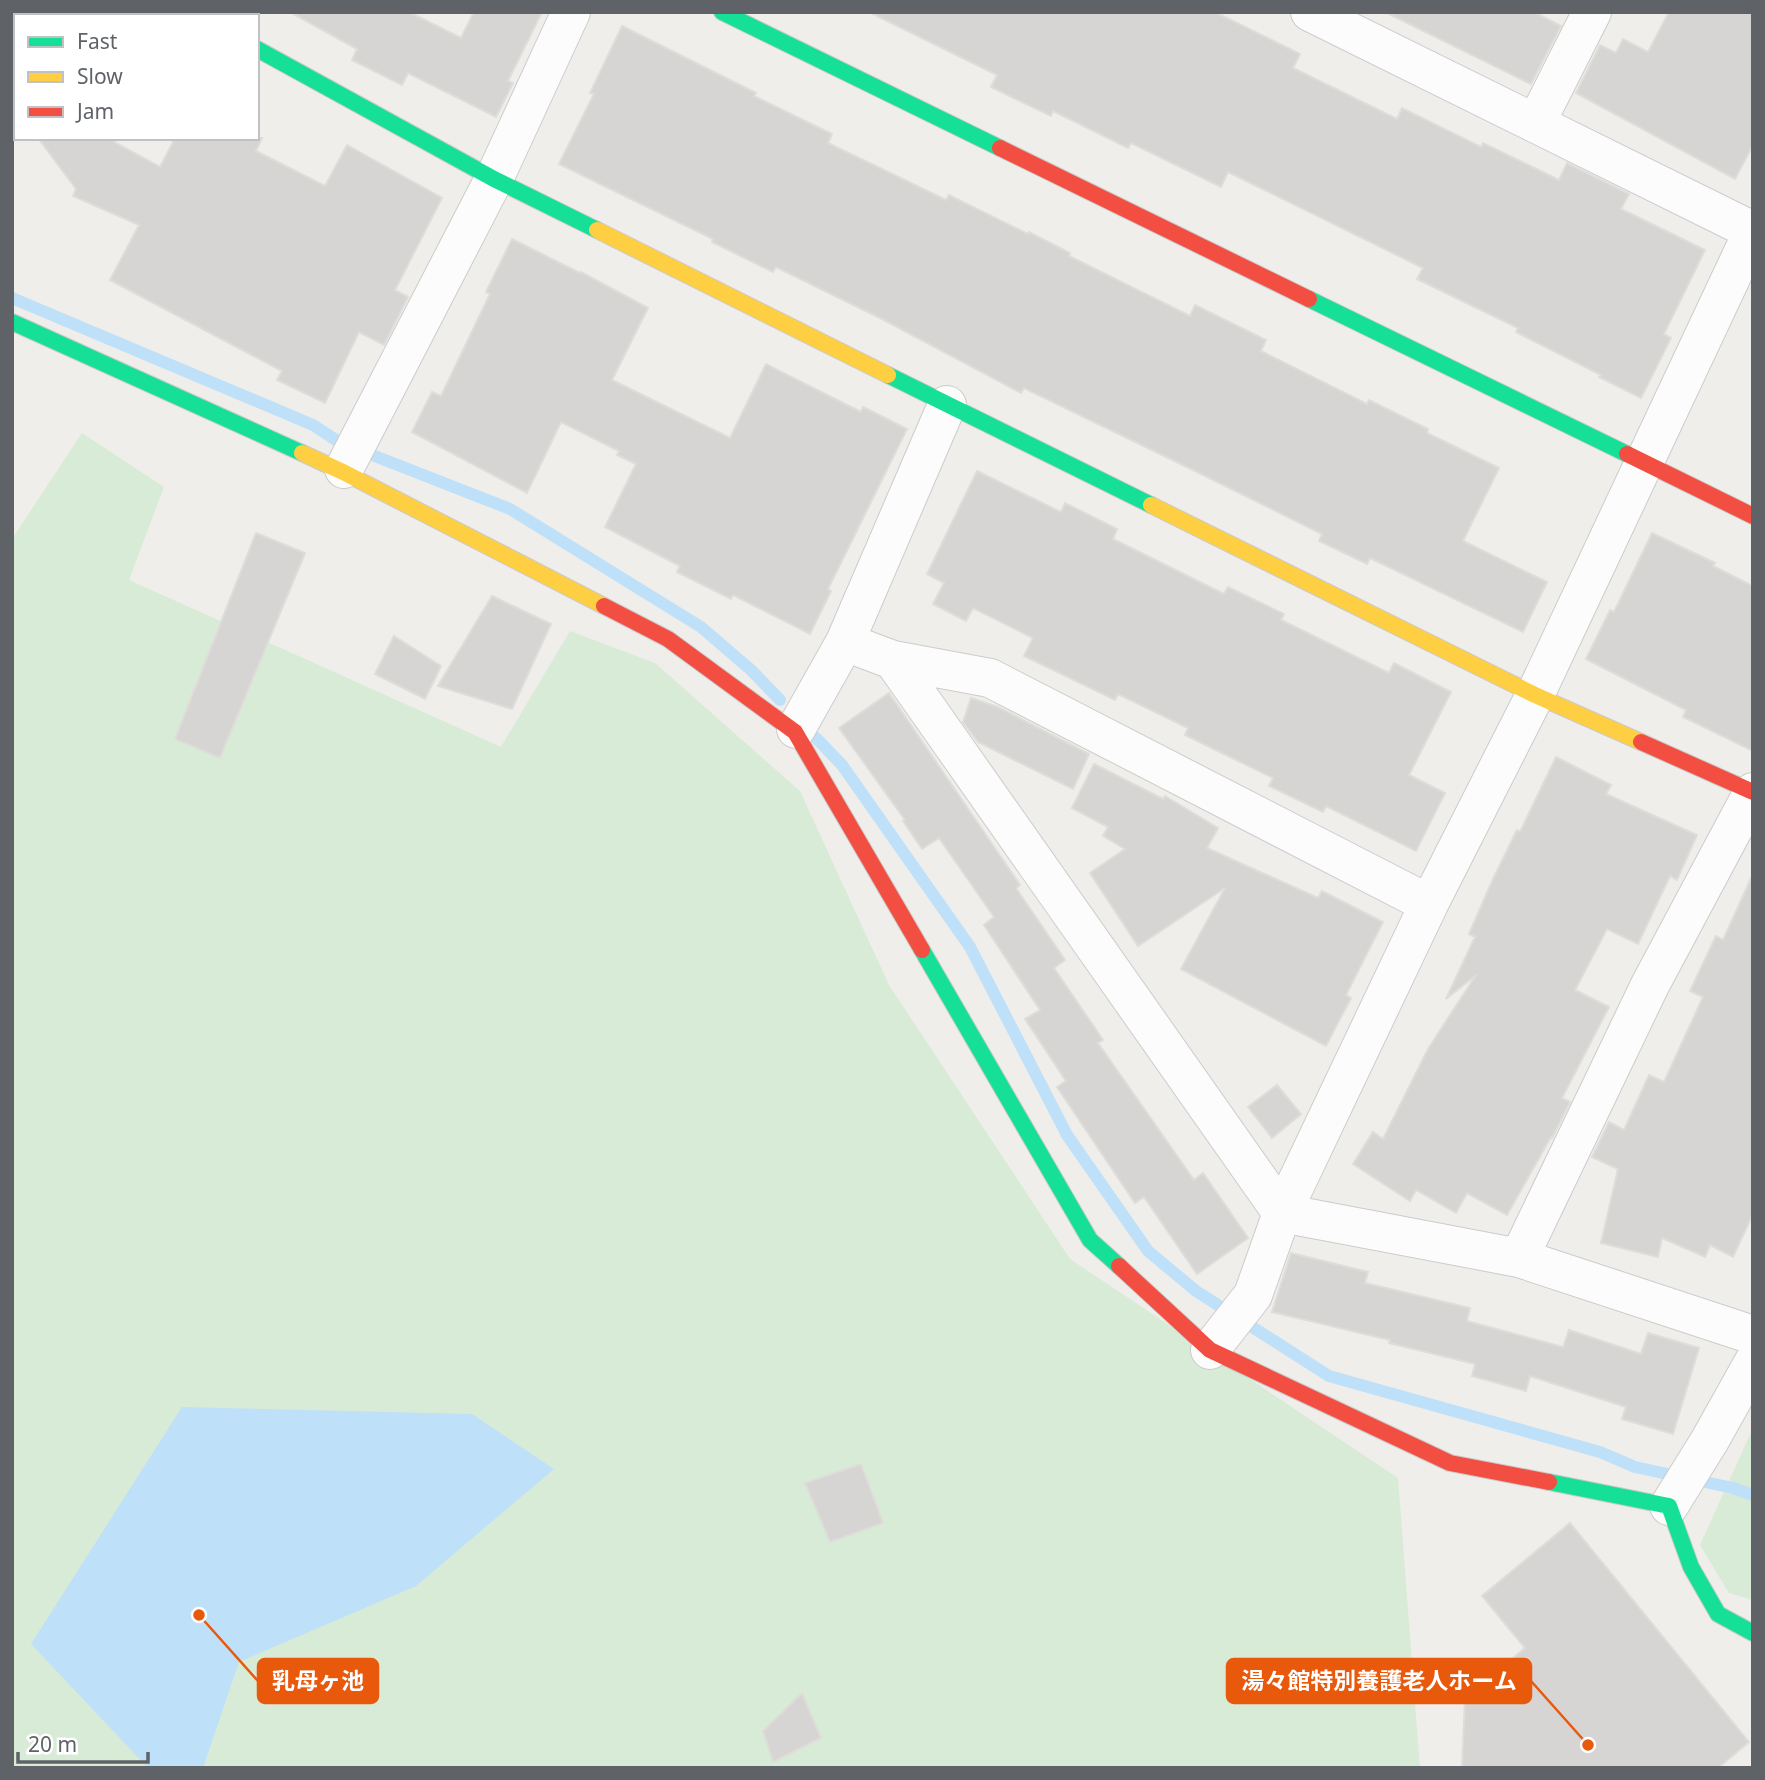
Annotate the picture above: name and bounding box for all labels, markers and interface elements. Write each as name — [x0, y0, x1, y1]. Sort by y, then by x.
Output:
legend — [14, 14, 259, 140]
text: Fast — [77, 27, 118, 55]
text: Slow — [77, 62, 123, 90]
text: Jam — [75, 97, 114, 125]
callout: 乳母ヶ池 — [258, 1659, 378, 1703]
callout: 湯々館特別養護老人ホーム — [1227, 1659, 1531, 1703]
text: 乳母ヶ池 — [272, 1664, 364, 1696]
text: 湯々館特別養護老人ホーム — [1241, 1664, 1517, 1696]
scale bar — [18, 1720, 147, 1764]
text: 20 m — [28, 1730, 77, 1758]

